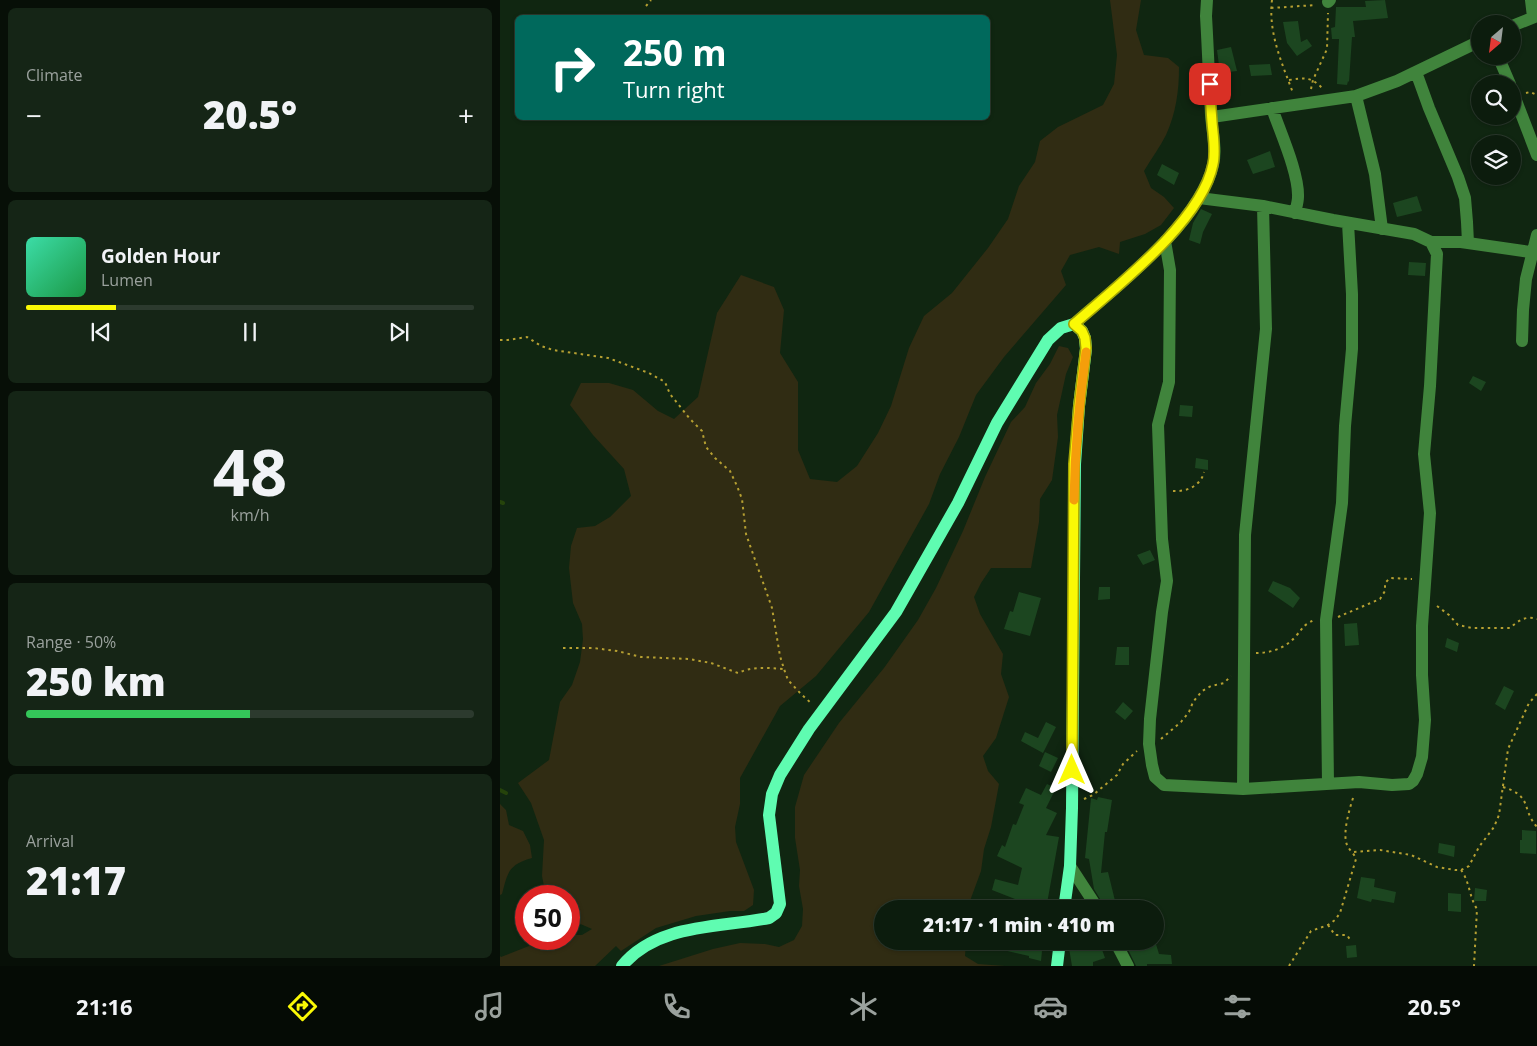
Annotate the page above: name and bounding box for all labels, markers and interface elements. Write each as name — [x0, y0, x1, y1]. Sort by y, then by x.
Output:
north arrow — [1471, 15, 1521, 65]
map controls — [1471, 15, 1521, 185]
text: 250 m — [623, 29, 727, 76]
icon: right — [540, 35, 605, 100]
pin — [1189, 63, 1231, 105]
text: Climate — [26, 64, 83, 86]
icon: arrive — [1196, 70, 1224, 98]
text: Turn right — [623, 74, 725, 104]
button: search — [1471, 75, 1521, 125]
text: 20.5° — [203, 88, 297, 140]
text: − — [26, 96, 42, 134]
text: + — [458, 96, 474, 134]
button: layers — [1471, 135, 1521, 185]
text: Golden Hour — [101, 243, 220, 269]
text: Lumen — [101, 269, 153, 291]
icon: previous — [87, 318, 115, 346]
icon: pause — [236, 318, 264, 346]
icon: next — [385, 318, 413, 346]
text: 48 — [213, 427, 287, 515]
text: km/h — [231, 504, 269, 526]
text: Range · 50% — [26, 631, 116, 653]
text: 250 km — [26, 655, 166, 707]
position arrow — [1045, 743, 1097, 795]
text: Arrival — [26, 830, 74, 852]
text: 21:17 — [26, 854, 126, 906]
speed limit sign: 50 — [515, 885, 580, 950]
text: 21:17 · 1 min · 410 m — [923, 912, 1115, 938]
icon: directions — [285, 989, 320, 1024]
icon: music — [472, 989, 507, 1024]
icon: phone — [659, 989, 694, 1024]
icon: climate — [846, 989, 881, 1024]
icon: car — [1033, 989, 1068, 1024]
icon: filters — [1220, 989, 1255, 1024]
text: 21:16 — [76, 991, 133, 1021]
text: 20.5° — [1407, 991, 1461, 1021]

